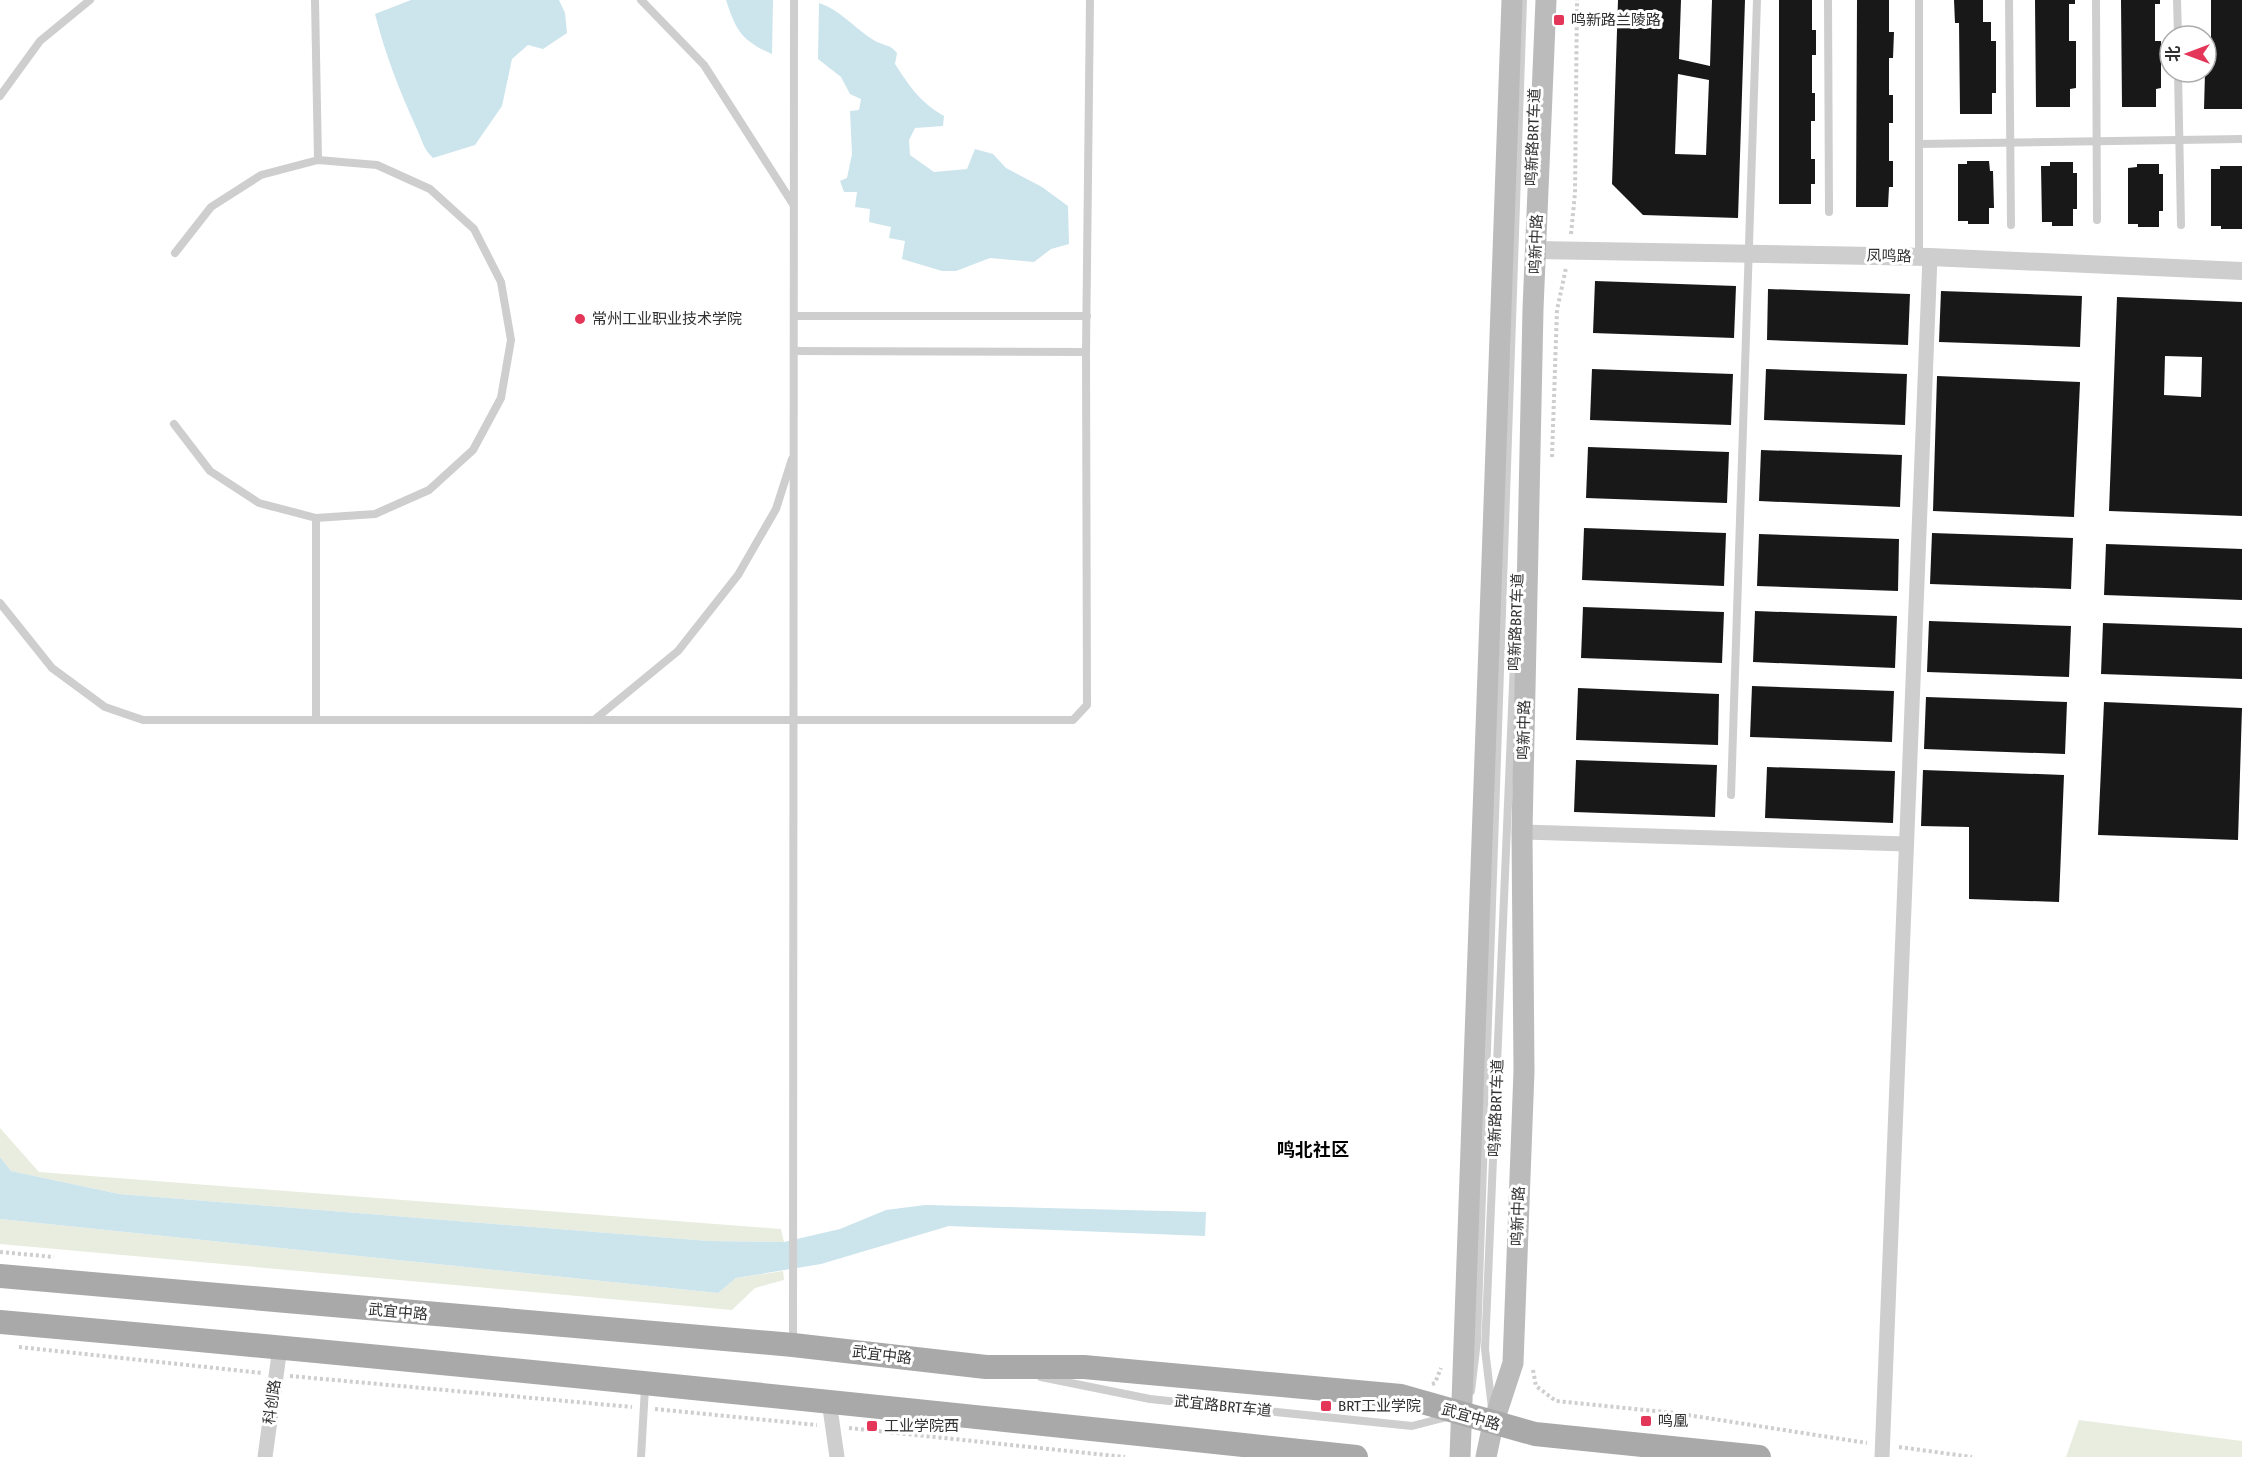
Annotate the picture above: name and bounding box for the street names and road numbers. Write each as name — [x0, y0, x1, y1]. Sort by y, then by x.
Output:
street label: 鸣新路BRT车道 — [1522, 88, 1544, 186]
street label: 鸣新中路 — [1526, 214, 1546, 274]
street label: 凤鸣路 — [1866, 247, 1912, 265]
street label: 鸣新路BRT车道 — [1505, 573, 1527, 671]
street label: 鸣新中路 — [1514, 700, 1534, 760]
street label: 鸣新路BRT车道 — [1485, 1059, 1507, 1157]
street label: 鸣新中路 — [1508, 1186, 1528, 1246]
street label: 武宜中路 — [367, 1300, 429, 1324]
street label: 武宜中路 — [851, 1342, 913, 1368]
street label: 科创路 — [260, 1378, 284, 1426]
street label: 武宜路BRT车道 — [1173, 1392, 1273, 1420]
street label: 武宜中路 — [1440, 1400, 1502, 1434]

